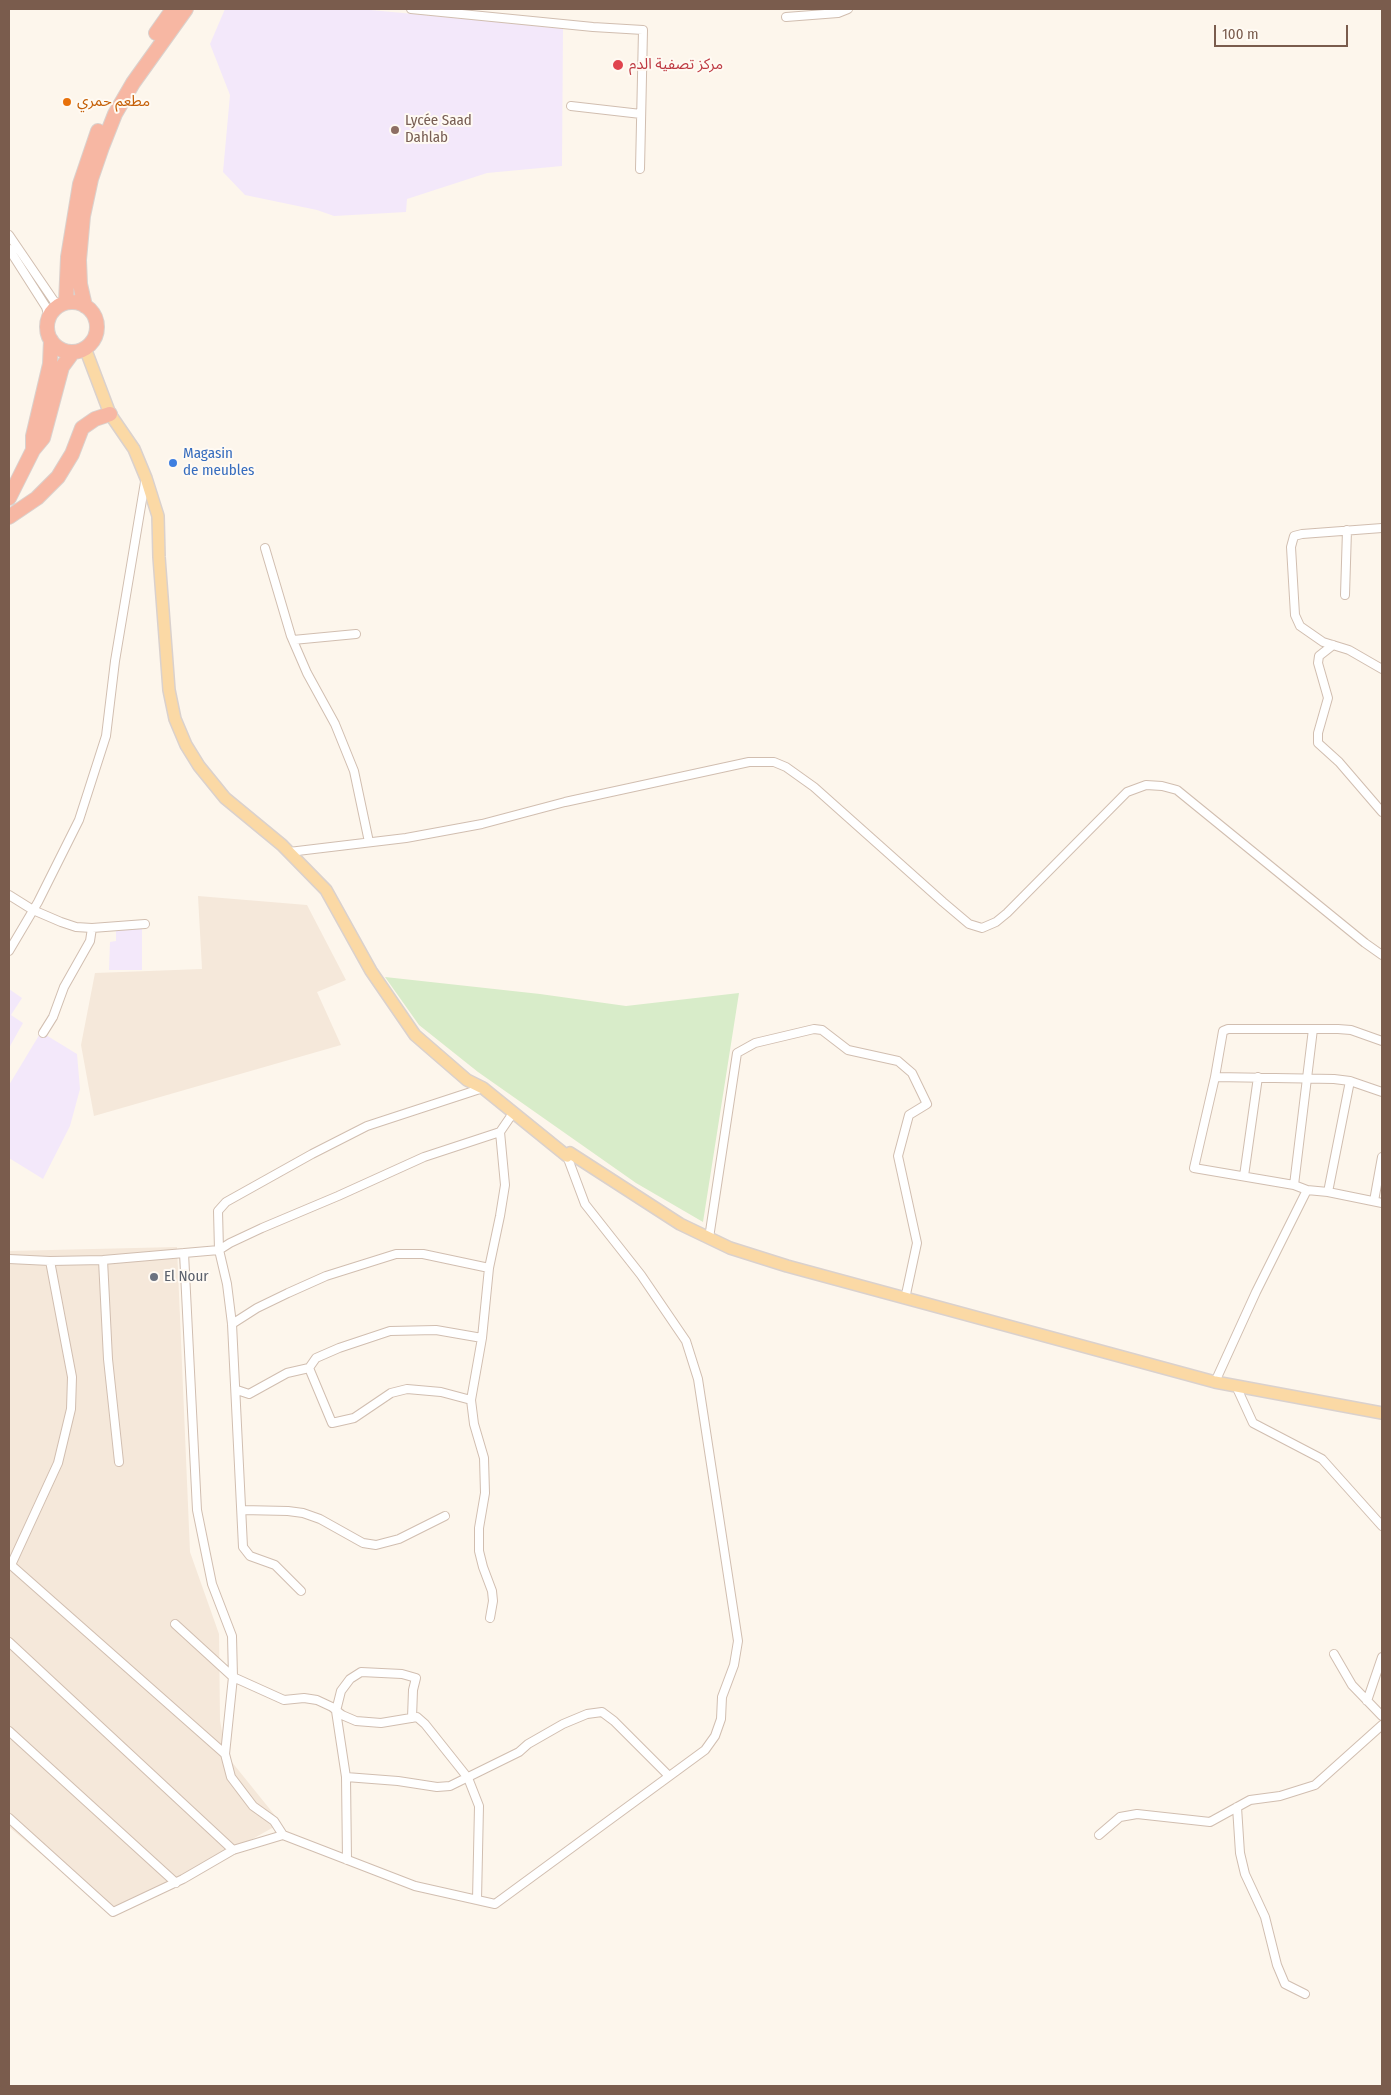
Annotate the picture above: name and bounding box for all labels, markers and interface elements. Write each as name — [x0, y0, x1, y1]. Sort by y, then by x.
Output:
scale bar — [1216, 15, 1350, 47]
text: 100 m — [1222, 25, 1259, 43]
place label: مركز تصفية الدم — [629, 56, 723, 74]
marker: مركز تصفية الدم — [611, 58, 625, 72]
place label: مطعم حمري — [77, 93, 150, 111]
marker: مطعم حمري — [61, 96, 73, 108]
place label: Lycée Saad Dahlab — [405, 112, 472, 147]
marker: Lycée Saad Dahlab — [389, 124, 401, 136]
place label: Magasin de meubles — [183, 445, 254, 480]
marker: Magasin de meubles — [167, 457, 179, 469]
place label: El Nour — [164, 1268, 208, 1286]
marker: El Nour — [148, 1271, 160, 1283]

